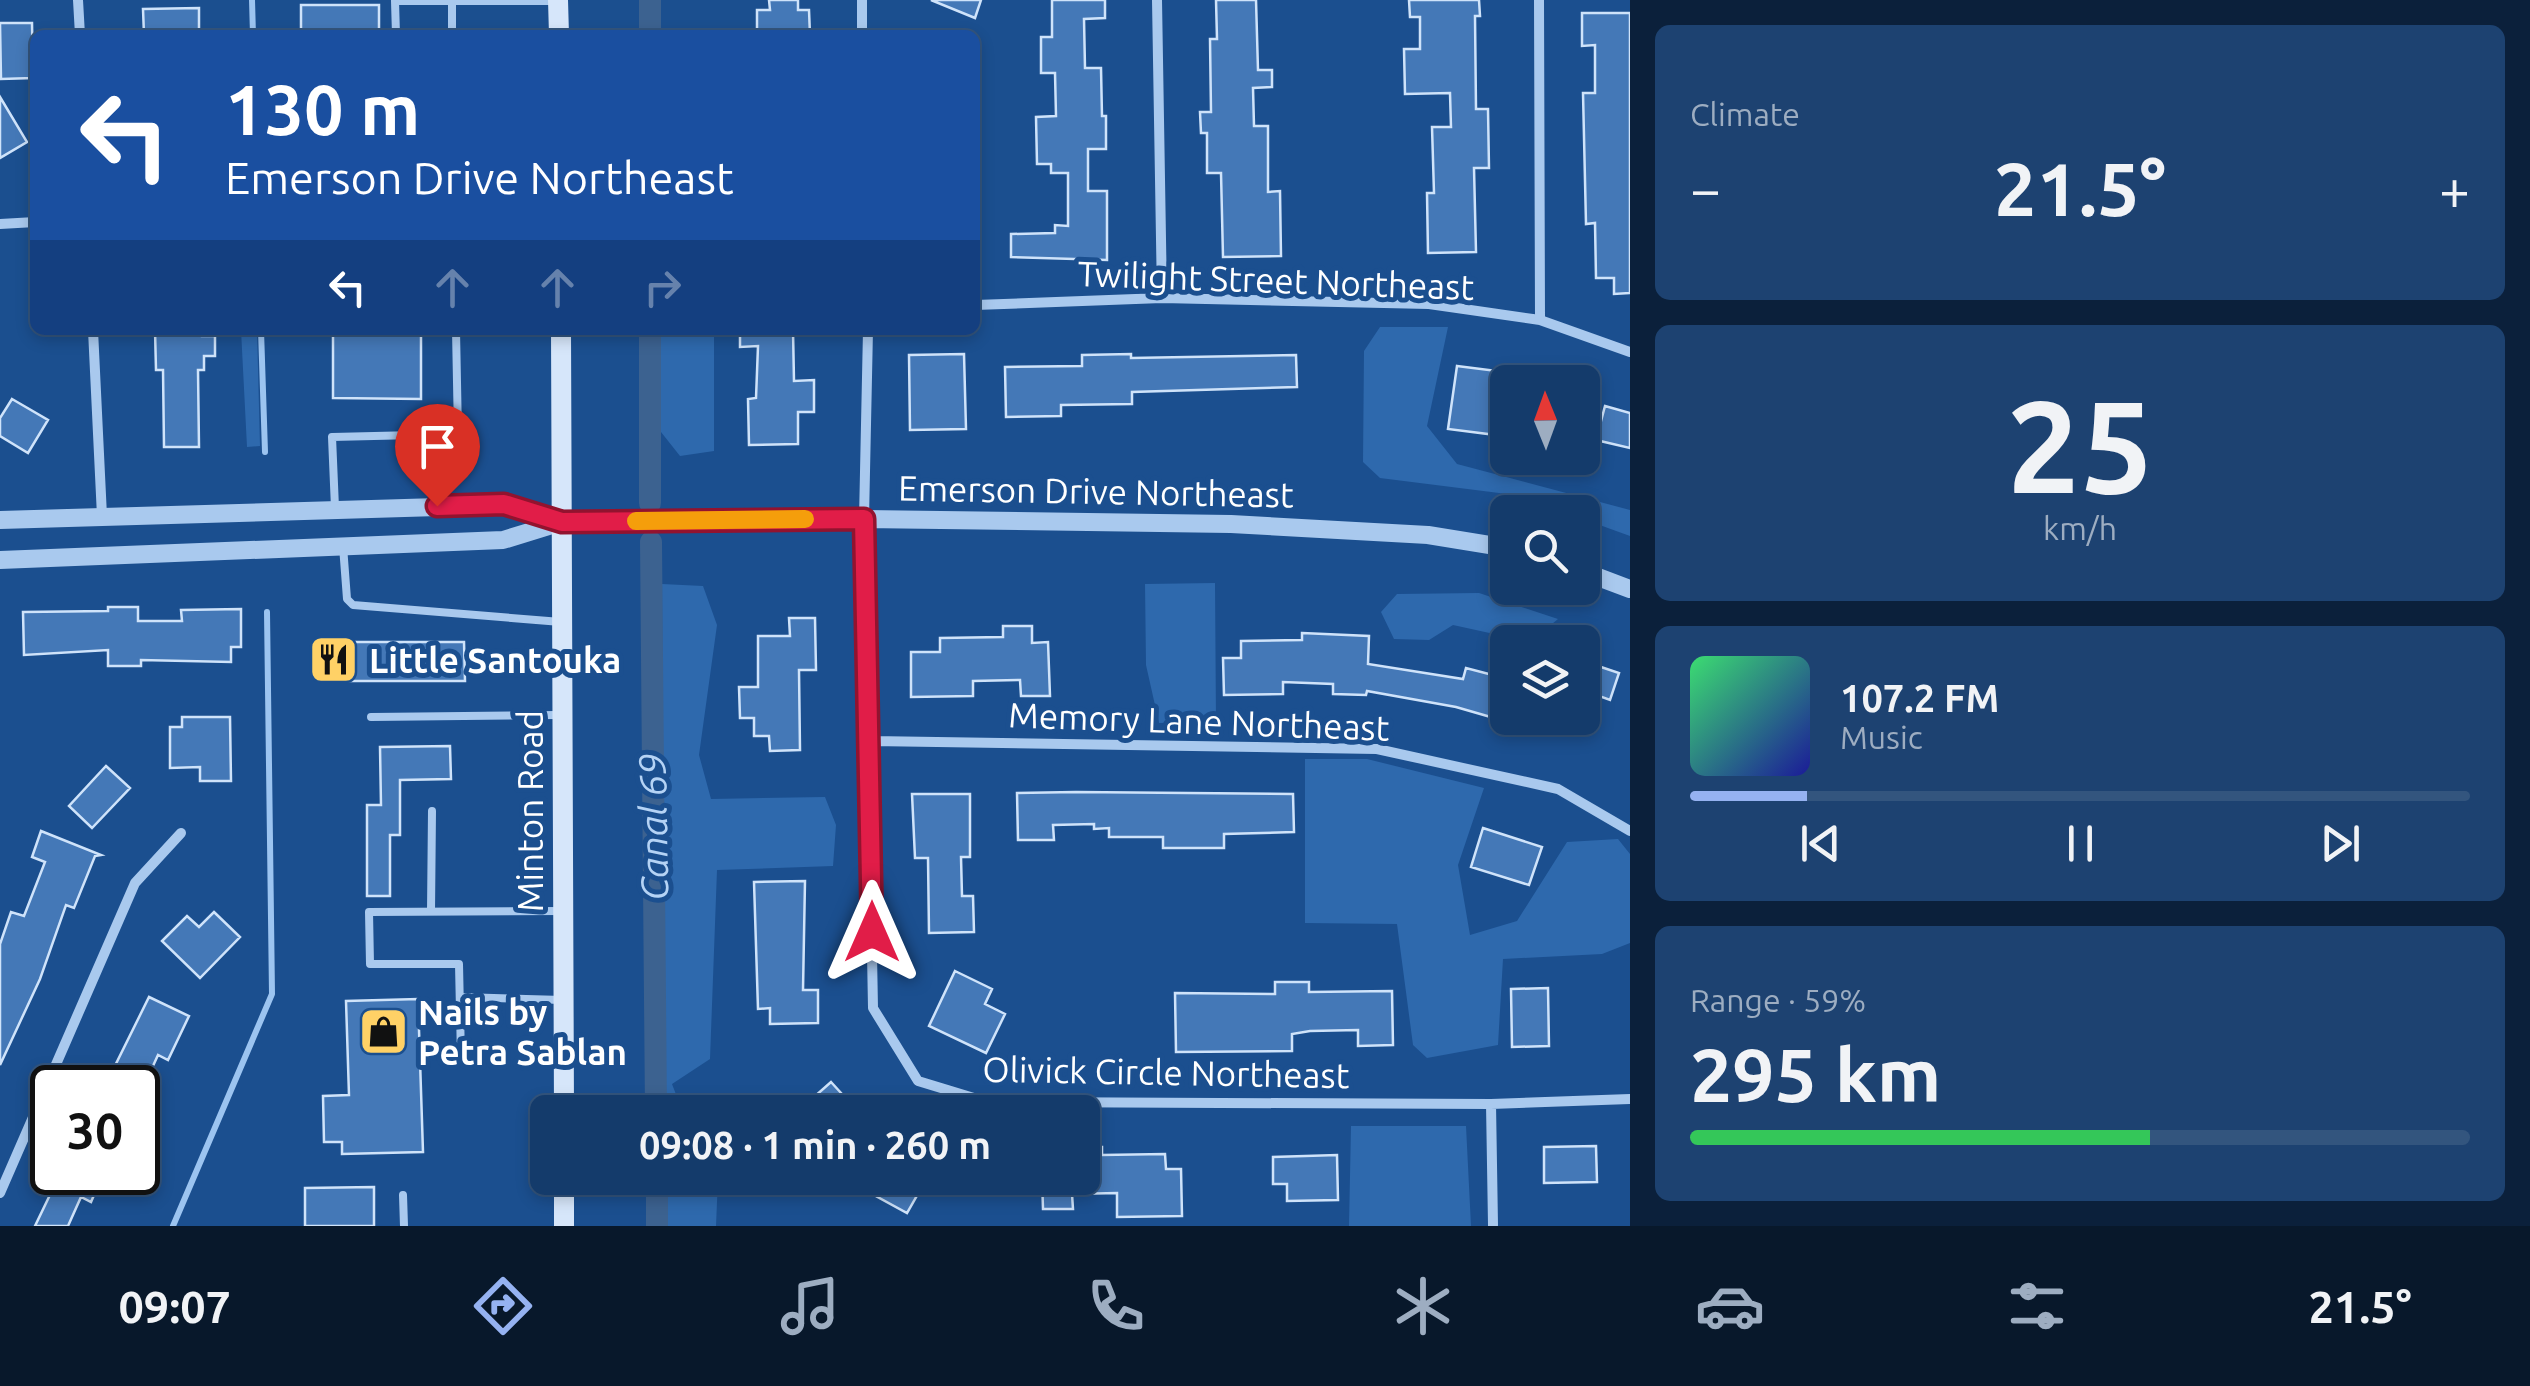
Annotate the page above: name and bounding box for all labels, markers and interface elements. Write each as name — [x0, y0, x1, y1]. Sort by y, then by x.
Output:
icon: left — [60, 70, 190, 200]
text: 130 m — [225, 70, 420, 148]
text: Climate — [1690, 96, 1800, 132]
text: 21.5° — [1994, 146, 2166, 230]
text: Emerson Drive Northeast — [225, 152, 734, 203]
text: − — [1690, 158, 1721, 219]
text: + — [2439, 158, 2470, 219]
street label: Twilight Street Northeast — [1077, 253, 1475, 307]
icon: left — [320, 260, 375, 315]
icon: ahead — [425, 260, 480, 315]
icon: ahead — [530, 260, 585, 315]
icon: right — [635, 260, 690, 315]
north arrow — [1490, 365, 1600, 475]
map controls — [1490, 365, 1600, 735]
text: 25 — [2007, 372, 2153, 518]
pin — [395, 404, 480, 507]
icon: arrive — [410, 419, 465, 474]
street label: Emerson Drive Northeast — [898, 468, 1294, 514]
button: search — [1490, 495, 1600, 605]
text: km/h — [2043, 510, 2117, 546]
button: layers — [1490, 625, 1600, 735]
restaurant icon: Little Santouka — [308, 634, 360, 686]
place label: Little Santouka — [369, 640, 621, 680]
text: 107.2 FM — [1840, 677, 1999, 719]
street label: Memory Lane Northeast — [1008, 694, 1390, 748]
street label: Minton Road — [510, 710, 550, 912]
text: Music — [1840, 719, 1923, 755]
water label: Canal 69 — [631, 753, 675, 901]
icon: previous — [1793, 816, 1848, 871]
icon: pause — [2053, 816, 2108, 871]
icon: next — [2313, 816, 2368, 871]
position arrow — [820, 880, 924, 984]
text: Range · 59% — [1690, 982, 1866, 1018]
place label: Nails by Petra Sablan — [418, 992, 627, 1072]
shop icon: Nails by Petra Sablan — [357, 1006, 409, 1058]
text: 295 km — [1690, 1032, 1941, 1116]
street label: Olivick Circle Northeast — [982, 1049, 1350, 1095]
speed limit sign: 30 — [30, 1065, 160, 1195]
text: 09:08 · 1 min · 260 m — [639, 1124, 991, 1166]
icon: directions — [468, 1271, 538, 1341]
icon: music — [775, 1271, 845, 1341]
icon: phone — [1081, 1271, 1151, 1341]
icon: climate — [1388, 1271, 1458, 1341]
icon: car — [1695, 1271, 1765, 1341]
icon: filters — [2002, 1271, 2072, 1341]
text: 09:07 — [118, 1281, 231, 1332]
text: 21.5° — [2308, 1281, 2412, 1332]

